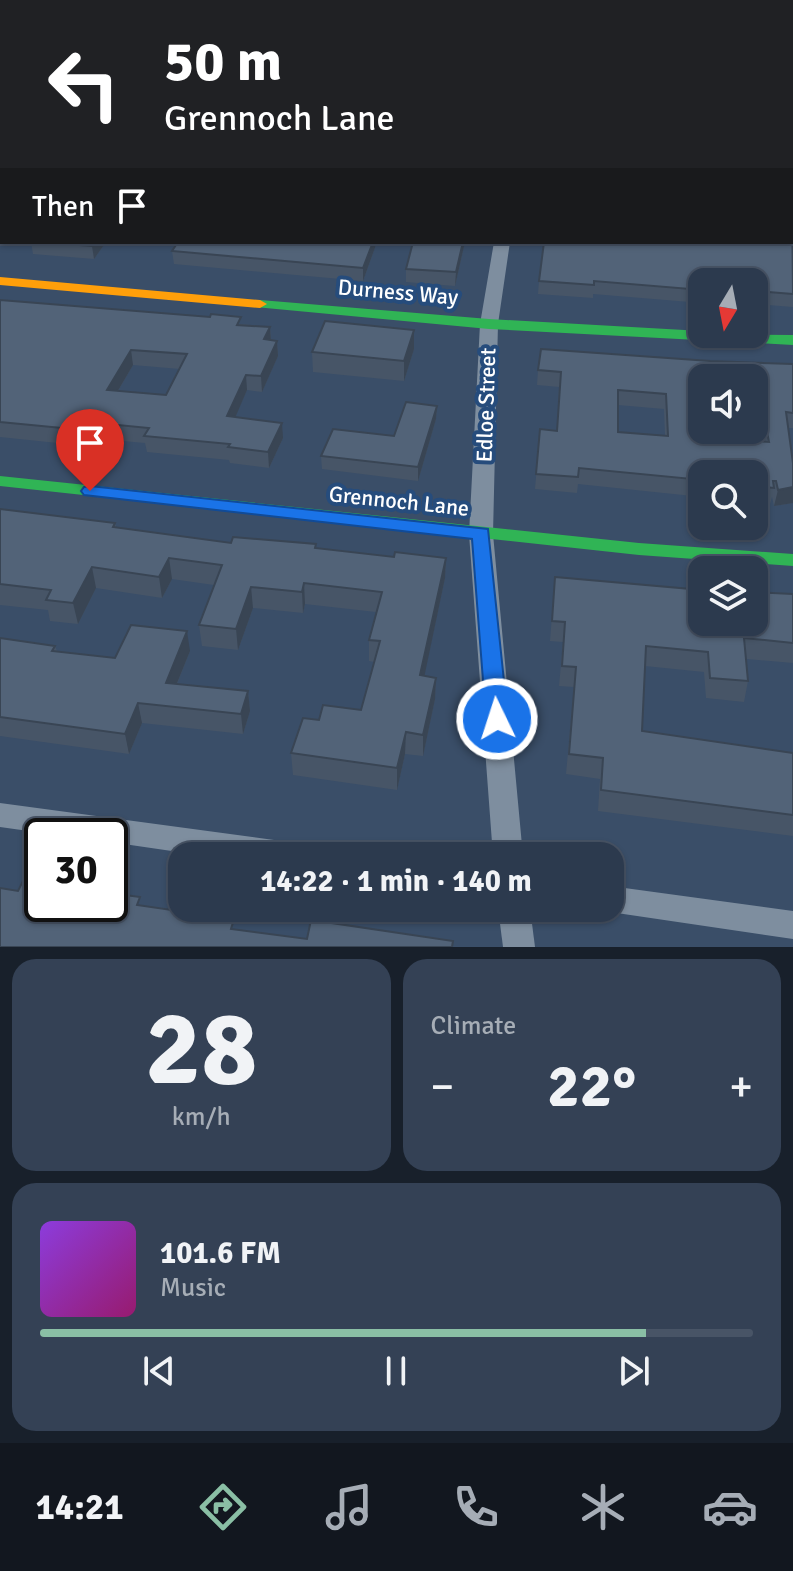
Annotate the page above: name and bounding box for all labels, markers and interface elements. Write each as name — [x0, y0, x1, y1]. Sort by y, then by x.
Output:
text: 50 m — [164, 27, 282, 96]
icon: left — [32, 32, 136, 136]
text: Grennoch Lane — [164, 96, 395, 141]
icon: arrive — [110, 184, 154, 228]
text: Then — [32, 188, 94, 225]
north arrow — [688, 268, 768, 348]
map controls — [688, 268, 768, 636]
street label: Durness Way — [337, 273, 460, 311]
street label: Edloe Street — [471, 347, 502, 463]
button: sound — [688, 364, 768, 444]
pin — [56, 409, 124, 491]
icon: arrive — [68, 421, 112, 465]
button: search — [688, 460, 768, 540]
street label: Grennoch Lane — [328, 480, 470, 522]
button: layers — [688, 556, 768, 636]
position arrow — [455, 677, 539, 761]
speed limit sign: 30 — [24, 818, 128, 922]
text: 14:22 · 1 min · 140 m — [260, 863, 532, 900]
text: 28 — [145, 985, 257, 1113]
text: Climate — [431, 1010, 516, 1042]
text: 22° — [547, 1050, 636, 1124]
text: − — [431, 1060, 454, 1114]
text: + — [729, 1060, 753, 1114]
text: km/h — [172, 1101, 231, 1133]
text: 101.6 FM — [160, 1235, 281, 1272]
text: Music — [160, 1272, 226, 1304]
icon: previous — [137, 1349, 181, 1393]
icon: pause — [374, 1349, 418, 1393]
icon: next — [612, 1349, 656, 1393]
icon: directions — [195, 1479, 251, 1535]
icon: music — [321, 1479, 377, 1535]
icon: phone — [448, 1479, 504, 1535]
icon: climate — [575, 1479, 631, 1535]
icon: car — [702, 1479, 758, 1535]
text: 14:21 — [35, 1485, 124, 1530]

